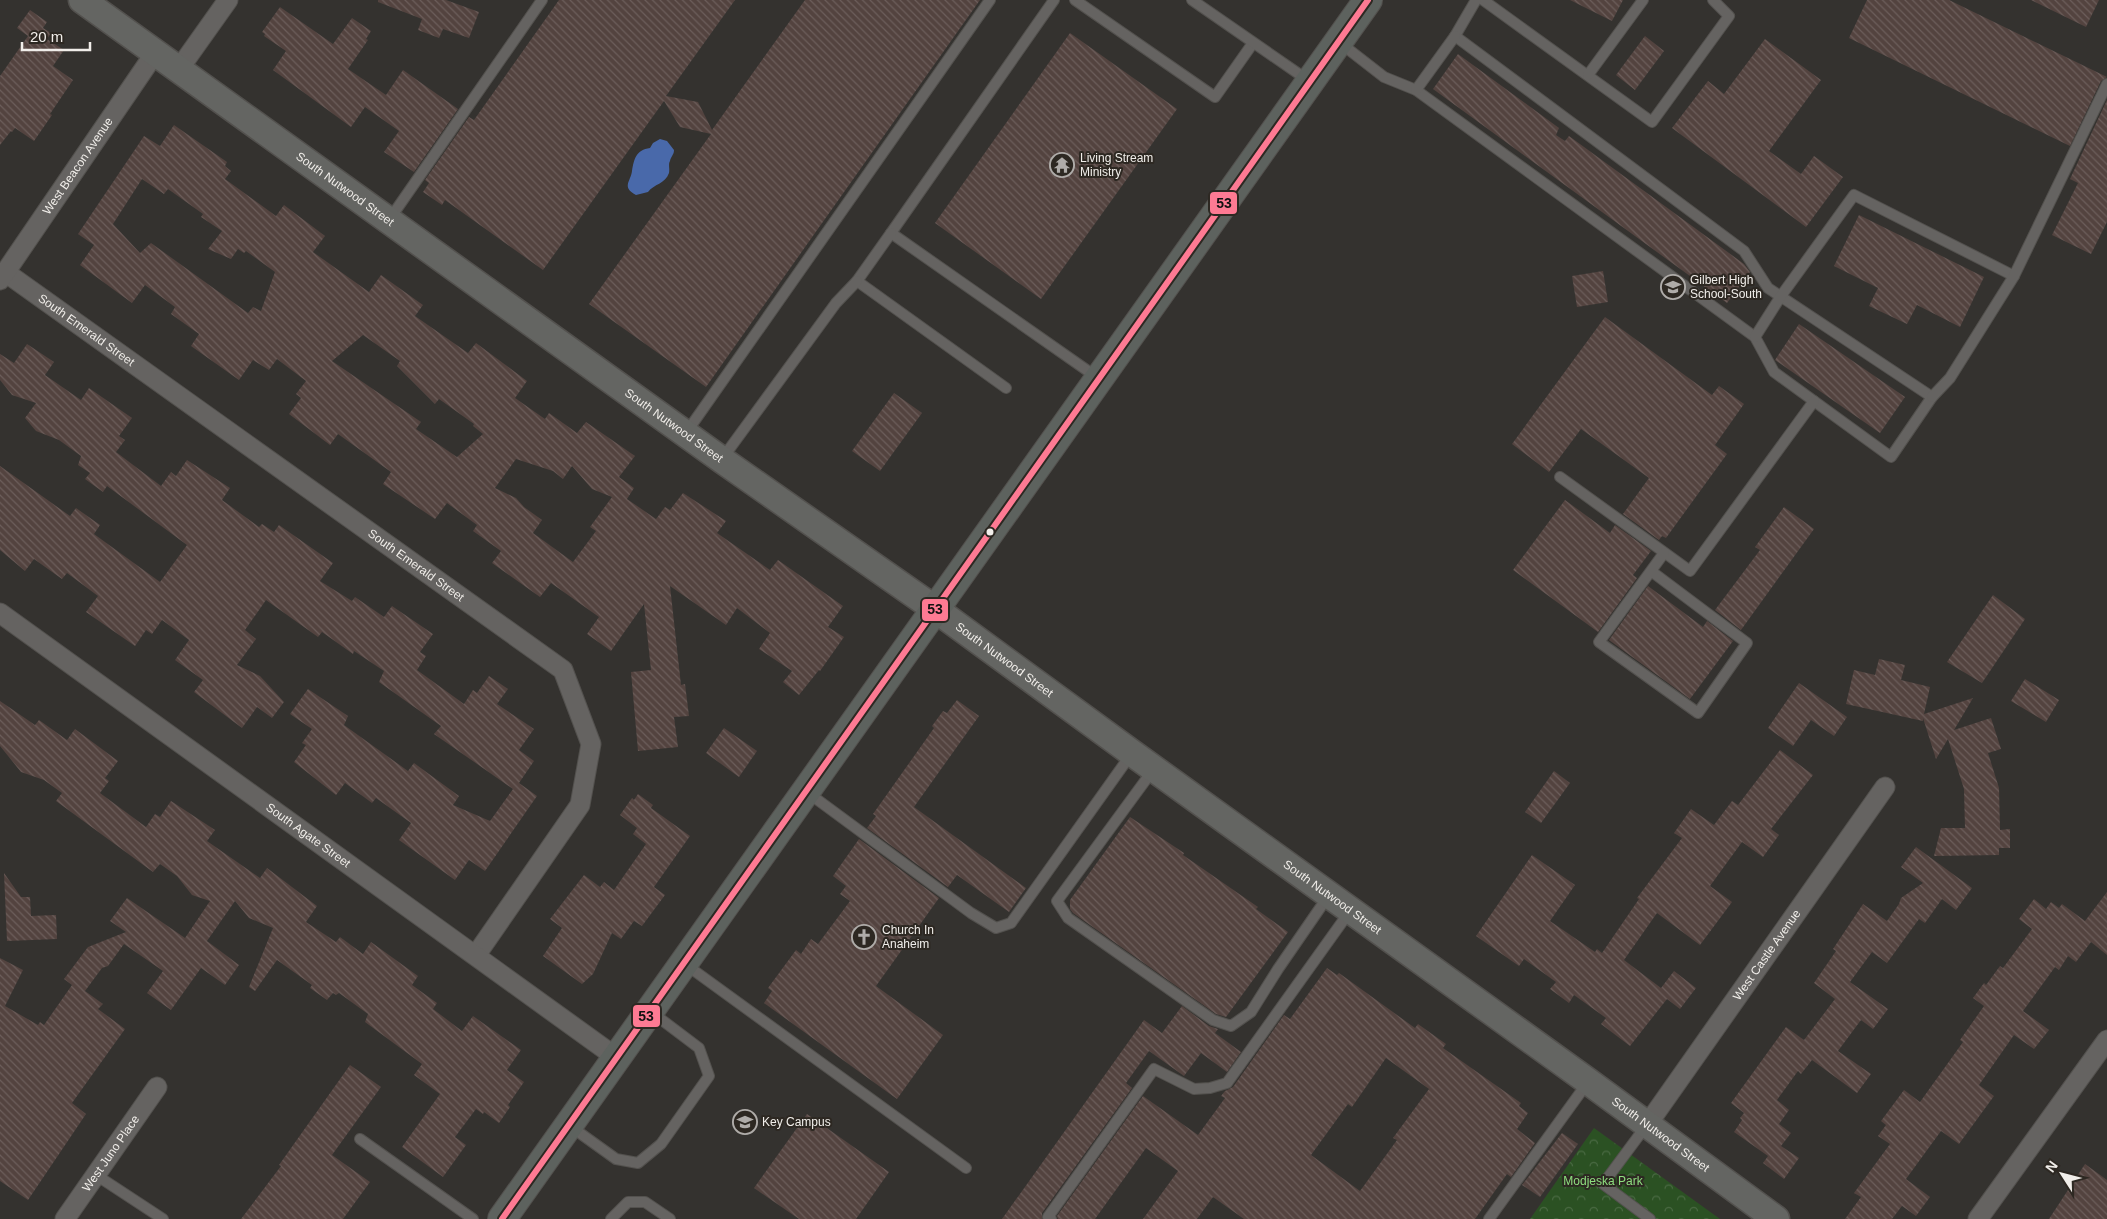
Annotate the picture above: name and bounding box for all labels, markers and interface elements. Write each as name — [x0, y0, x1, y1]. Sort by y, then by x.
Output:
scale bar — [22, 20, 90, 52]
text: 20 m — [30, 28, 63, 45]
street label: West Beacon Avenue — [40, 115, 116, 217]
street label: South Nutwood Street — [293, 149, 397, 229]
place label: Living Stream Ministry — [1080, 151, 1153, 179]
temple icon: Living Stream Ministry — [1049, 152, 1075, 178]
line badge: 53 — [1209, 191, 1238, 215]
text: 53 — [1216, 195, 1232, 211]
place label: Gilbert High School-South — [1690, 273, 1762, 301]
school or university icon: Gilbert High School-South — [1660, 274, 1686, 300]
street label: South Emerald Street — [36, 291, 138, 370]
street label: South Nutwood Street — [622, 385, 726, 466]
street label: South Emerald Street — [365, 526, 468, 605]
unlabelled marker — [985, 527, 995, 537]
line badge: 53 — [921, 598, 949, 622]
text: 53 — [927, 601, 943, 617]
street label: South Nutwood Street — [953, 619, 1056, 700]
street label: South Agate Street — [263, 800, 354, 871]
street label: South Nutwood Street — [1281, 857, 1385, 938]
street label: West Castle Avenue — [1730, 907, 1804, 1003]
place label: Church In Anaheim — [882, 923, 934, 951]
church icon: Church In Anaheim — [851, 924, 877, 950]
line badge: 53 — [632, 1004, 661, 1028]
text: 53 — [638, 1008, 654, 1024]
street label: South Nutwood Street — [1609, 1094, 1713, 1175]
school or university icon: Key Campus — [732, 1109, 758, 1135]
street label: West Juno Place — [79, 1112, 142, 1194]
place label: Key Campus — [762, 1115, 831, 1129]
north arrow — [2037, 1149, 2087, 1199]
text: N — [2042, 1158, 2061, 1175]
park label: Modjeska Park — [1563, 1174, 1644, 1188]

